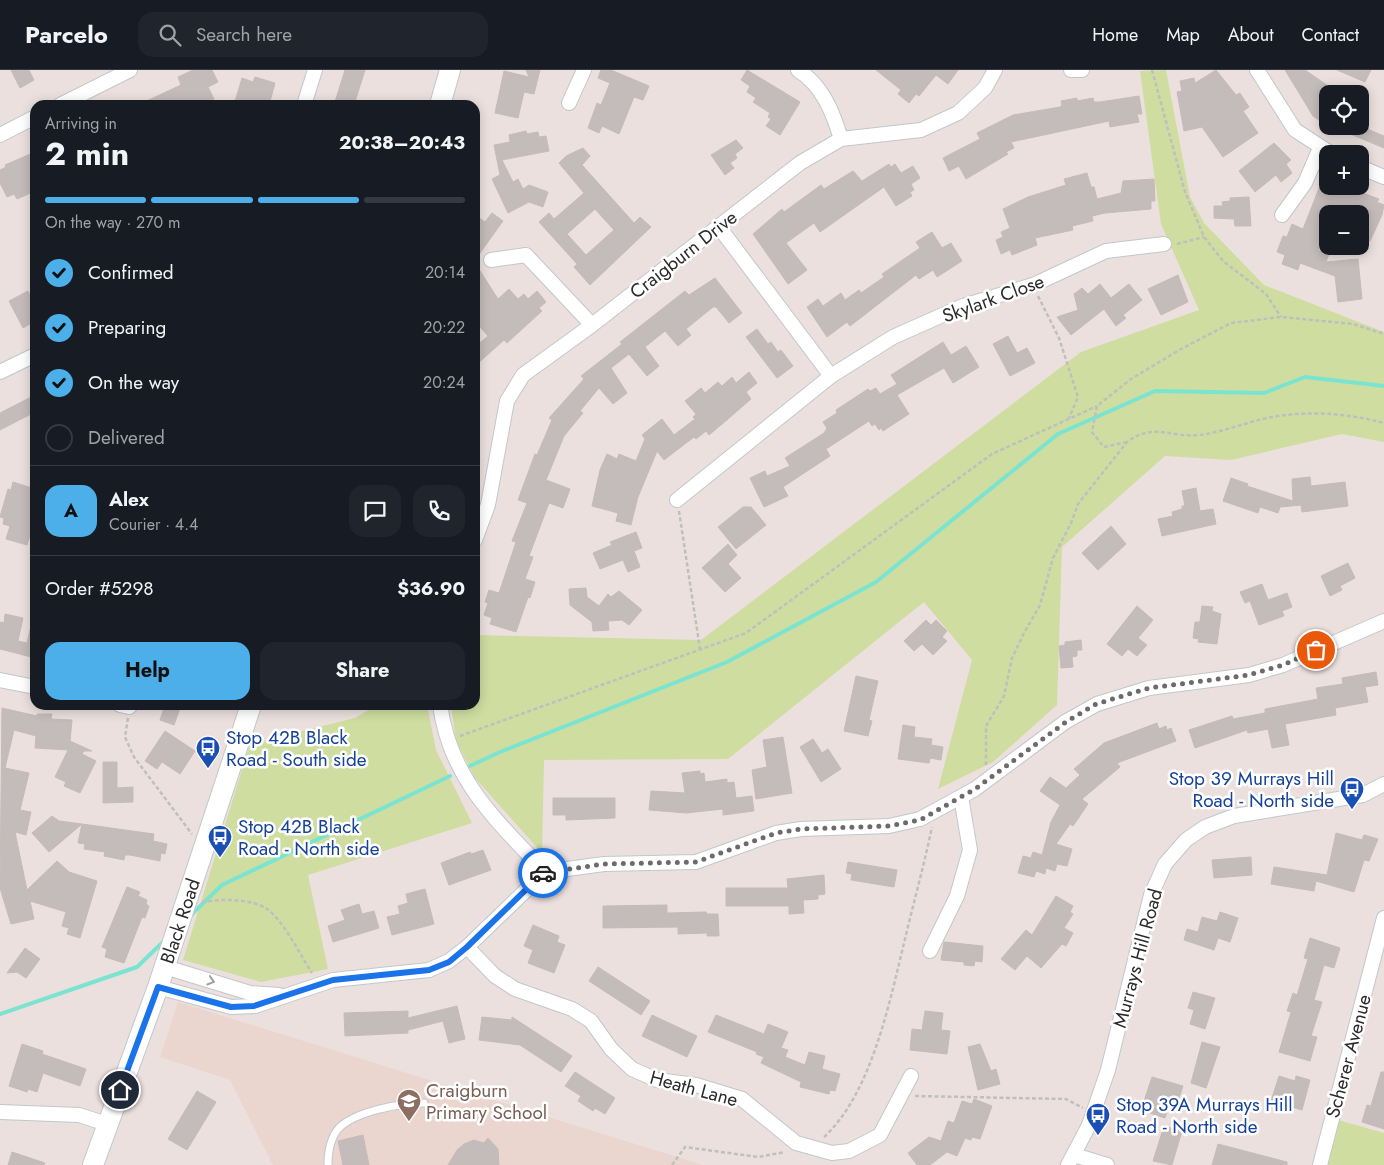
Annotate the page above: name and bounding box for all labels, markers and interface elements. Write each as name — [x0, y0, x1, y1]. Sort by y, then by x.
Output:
search box — [138, 12, 488, 57]
text: Parcelo — [25, 17, 108, 52]
icon: search — [156, 21, 184, 49]
text: Search here — [196, 21, 292, 48]
text: Home — [1092, 22, 1138, 48]
text: Map — [1166, 22, 1200, 48]
text: About — [1228, 22, 1273, 48]
text: Contact — [1301, 22, 1359, 48]
map controls — [1319, 85, 1369, 255]
button: locate — [1319, 85, 1369, 135]
text: Arriving in — [45, 112, 117, 135]
text: 20:38–20:43 — [339, 129, 465, 156]
text: 2 min — [45, 131, 129, 177]
button: + — [1319, 145, 1369, 195]
street label: Craigburn Drive — [624, 204, 743, 305]
button: − — [1319, 205, 1369, 255]
text: On the way · 270 m — [45, 211, 180, 234]
icon: check — [45, 259, 73, 287]
text: Confirmed — [88, 259, 174, 286]
text: 20:14 — [425, 261, 465, 284]
street label: Skylark Close — [938, 267, 1048, 329]
icon: check — [45, 314, 73, 342]
text: Preparing — [88, 314, 166, 341]
text: 20:22 — [423, 316, 465, 339]
icon: check — [45, 369, 73, 397]
text: On the way — [88, 369, 179, 396]
text: 20:24 — [423, 371, 465, 394]
text: Delivered — [88, 424, 165, 451]
button: chat — [349, 485, 401, 537]
button: phone — [413, 485, 465, 537]
text: Alex — [109, 486, 149, 513]
text: A — [64, 497, 78, 524]
text: Courier · 4.4 — [109, 513, 198, 536]
text: Order #5298 — [45, 575, 154, 602]
text: $36.90 — [397, 575, 465, 602]
pin — [1295, 629, 1337, 671]
icon: bag — [1302, 636, 1330, 664]
button: Help — [45, 642, 250, 700]
button: Share — [260, 642, 465, 700]
place label: Stop 42B Black Road - South side — [226, 724, 367, 773]
bus stop icon: Stop 42B Black Road - South side — [195, 735, 221, 769]
place label: Stop 39 Murrays Hill Road - North side — [1169, 765, 1334, 814]
bus stop icon: Stop 39 Murrays Hill Road - North side — [1339, 776, 1365, 810]
place label: Stop 42B Black Road - North side — [238, 813, 380, 862]
bus stop icon: Stop 42B Black Road - North side — [207, 824, 233, 858]
courier — [518, 848, 568, 898]
icon: car — [529, 859, 557, 887]
street label: Black Road — [154, 875, 207, 967]
street label: Murrays Hill Road — [1106, 886, 1169, 1031]
one-way arrow — [206, 976, 215, 986]
street label: Scherer Avenue — [1319, 991, 1378, 1121]
street label: Heath Lane — [647, 1064, 741, 1113]
pin — [99, 1069, 141, 1111]
icon: home — [106, 1076, 134, 1104]
place label: Craigburn Primary School — [426, 1077, 547, 1126]
school or university icon: Craigburn Primary School — [396, 1088, 422, 1122]
place label: Stop 39A Murrays Hill Road - North side — [1116, 1091, 1293, 1140]
bus stop icon: Stop 39A Murrays Hill Road - North side — [1085, 1102, 1111, 1136]

